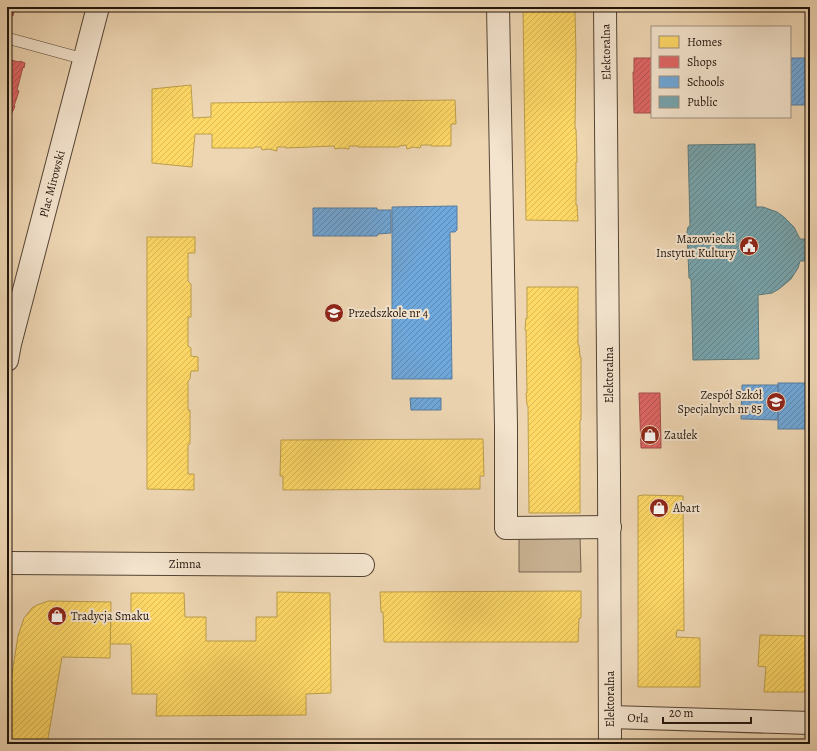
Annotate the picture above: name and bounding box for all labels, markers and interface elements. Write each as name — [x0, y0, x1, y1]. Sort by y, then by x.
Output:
street label: Elektoralna — [598, 23, 614, 80]
legend — [651, 26, 791, 118]
text: Homes — [687, 34, 722, 50]
text: Shops — [687, 54, 717, 70]
text: Schools — [687, 74, 724, 90]
text: Public — [687, 94, 718, 110]
street label: Plac Mirowski — [35, 149, 69, 219]
place label: Mazowiecki Instytut Kultury — [656, 231, 736, 261]
public building icon: Mazowiecki Instytut Kultury — [738, 235, 760, 257]
school or university icon: Przedszkole nr 4 — [323, 302, 345, 324]
place label: Przedszkole nr 4 — [348, 305, 429, 321]
street label: Elektoralna — [601, 346, 617, 403]
place label: Zespół Szkół Specjalnych nr 85 — [677, 387, 763, 417]
school or university icon: Zespół Szkół Specjalnych nr 85 — [765, 391, 787, 413]
shop icon: Zaułek — [639, 424, 661, 446]
place label: Zaułek — [664, 427, 698, 443]
shop icon: Abart — [648, 497, 670, 519]
place label: Abart — [672, 500, 700, 516]
street label: Zimna — [169, 556, 202, 572]
shop icon: Tradycja Smaku — [46, 605, 68, 627]
place label: Tradycja Smaku — [71, 608, 150, 624]
street label: Elektoralna — [602, 670, 618, 727]
scale bar — [663, 699, 751, 725]
text: 20 m — [669, 705, 693, 721]
street label: Orla — [627, 710, 649, 726]

